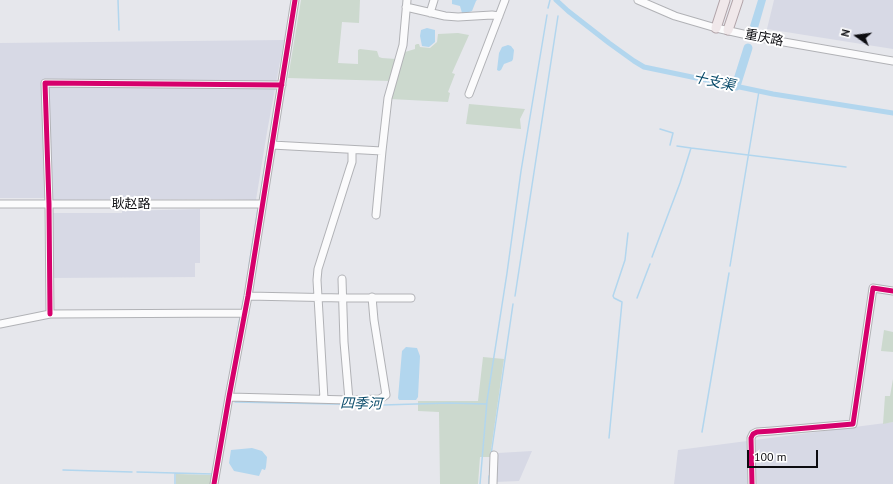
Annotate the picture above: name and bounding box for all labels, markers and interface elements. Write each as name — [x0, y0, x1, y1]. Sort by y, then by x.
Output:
north arrow — [837, 16, 877, 56]
street label: 重庆路 — [743, 27, 785, 49]
text: N — [838, 28, 853, 38]
water label: 十支渠 — [692, 69, 736, 95]
street label: 耿赵路 — [112, 196, 150, 212]
water label: 四季河 — [340, 395, 382, 413]
scale bar — [749, 442, 820, 468]
text: 100 m — [754, 449, 787, 464]

